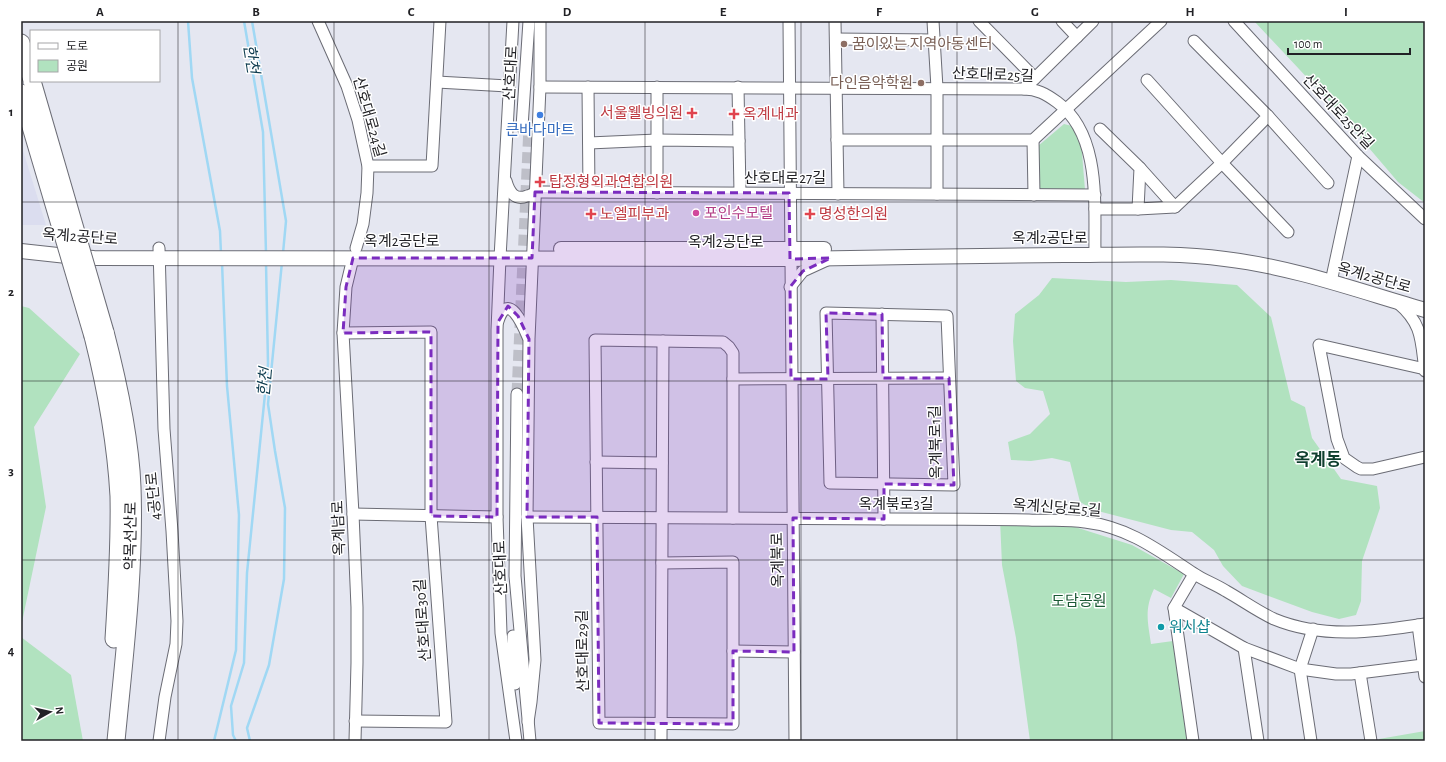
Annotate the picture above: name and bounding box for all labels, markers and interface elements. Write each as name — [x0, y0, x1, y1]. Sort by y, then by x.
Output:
text: A — [96, 6, 104, 19]
text: B — [252, 6, 260, 19]
text: C — [408, 6, 415, 19]
text: D — [563, 6, 572, 19]
text: E — [720, 6, 727, 19]
text: F — [876, 6, 883, 19]
text: G — [1031, 6, 1039, 19]
text: H — [1185, 6, 1195, 19]
text: I — [1344, 6, 1348, 19]
legend — [30, 30, 160, 82]
scale bar — [1288, 30, 1410, 56]
place label: 꿈이있는 지역아동센터 — [852, 36, 992, 52]
text: 100 m — [1294, 38, 1322, 50]
marker: 꿈이있는 지역아동센터 — [839, 39, 849, 49]
text: 도로 — [66, 40, 88, 52]
water label: 한천 — [241, 43, 263, 77]
street label: 산호대로 — [501, 45, 520, 101]
text: 공원 — [66, 60, 88, 72]
street label: 산호대로25길 — [952, 65, 1034, 84]
street label: 산호대로25안길 — [1300, 71, 1377, 152]
place label: 다인음악학원 — [830, 74, 913, 91]
street label: 산호대로24길 — [350, 75, 389, 159]
marker: 다인음악학원 — [916, 78, 926, 88]
place label: 서울웰빙의원 — [600, 105, 683, 121]
text: 1 — [9, 106, 13, 119]
place label: 옥계내과 — [743, 106, 798, 122]
marker: 서울웰빙의원 — [686, 107, 698, 119]
marker: 옥계내과 — [728, 108, 740, 120]
marker: 큰바다마트 — [535, 110, 545, 120]
place label: 큰바다마트 — [505, 122, 575, 138]
street label: 산호대로27길 — [744, 170, 826, 186]
place label: 탑정형외과연합의원 — [549, 174, 673, 190]
marker: 탑정형외과연합의원 — [534, 176, 546, 188]
place label: 포인수모텔 — [704, 205, 773, 221]
place label: 노엘피부과 — [600, 206, 669, 222]
place label: 명성한의원 — [819, 206, 888, 222]
marker: 노엘피부과 — [585, 208, 597, 220]
marker: 포인수모텔 — [691, 208, 701, 218]
marker: 명성한의원 — [804, 208, 816, 220]
street label: 옥계2공단로 — [42, 226, 118, 247]
street label: 옥계2공단로 — [1012, 230, 1088, 246]
street label: 옥계2공단로 — [364, 233, 440, 249]
street label: 옥계2공단로 — [688, 234, 764, 250]
street label: 옥계2공단로 — [1335, 259, 1413, 296]
text: 2 — [8, 286, 14, 299]
water label: 한천 — [255, 364, 274, 397]
street label: 옥계북로1길 — [927, 405, 944, 479]
district label: 옥계동 — [1295, 451, 1342, 468]
text: 3 — [8, 465, 14, 478]
street label: 4공단로 — [143, 471, 164, 521]
street label: 옥계북로3길 — [858, 496, 934, 512]
street label: 옥계신당로5길 — [1012, 496, 1102, 519]
street label: 옥계남로 — [330, 500, 347, 556]
street label: 약목선산로 — [122, 501, 139, 571]
street label: 옥계북로 — [769, 532, 786, 588]
street label: 산호대로 — [492, 540, 509, 596]
street label: 산호대로30길 — [412, 578, 433, 662]
park label: 도담공원 — [1051, 593, 1107, 609]
street label: 산호대로29길 — [574, 609, 591, 693]
place label: 워시샵 — [1169, 619, 1211, 635]
marker: 워시샵 — [1156, 622, 1166, 632]
text: 4 — [8, 645, 15, 658]
north arrow — [30, 692, 70, 732]
text: N — [53, 706, 65, 715]

